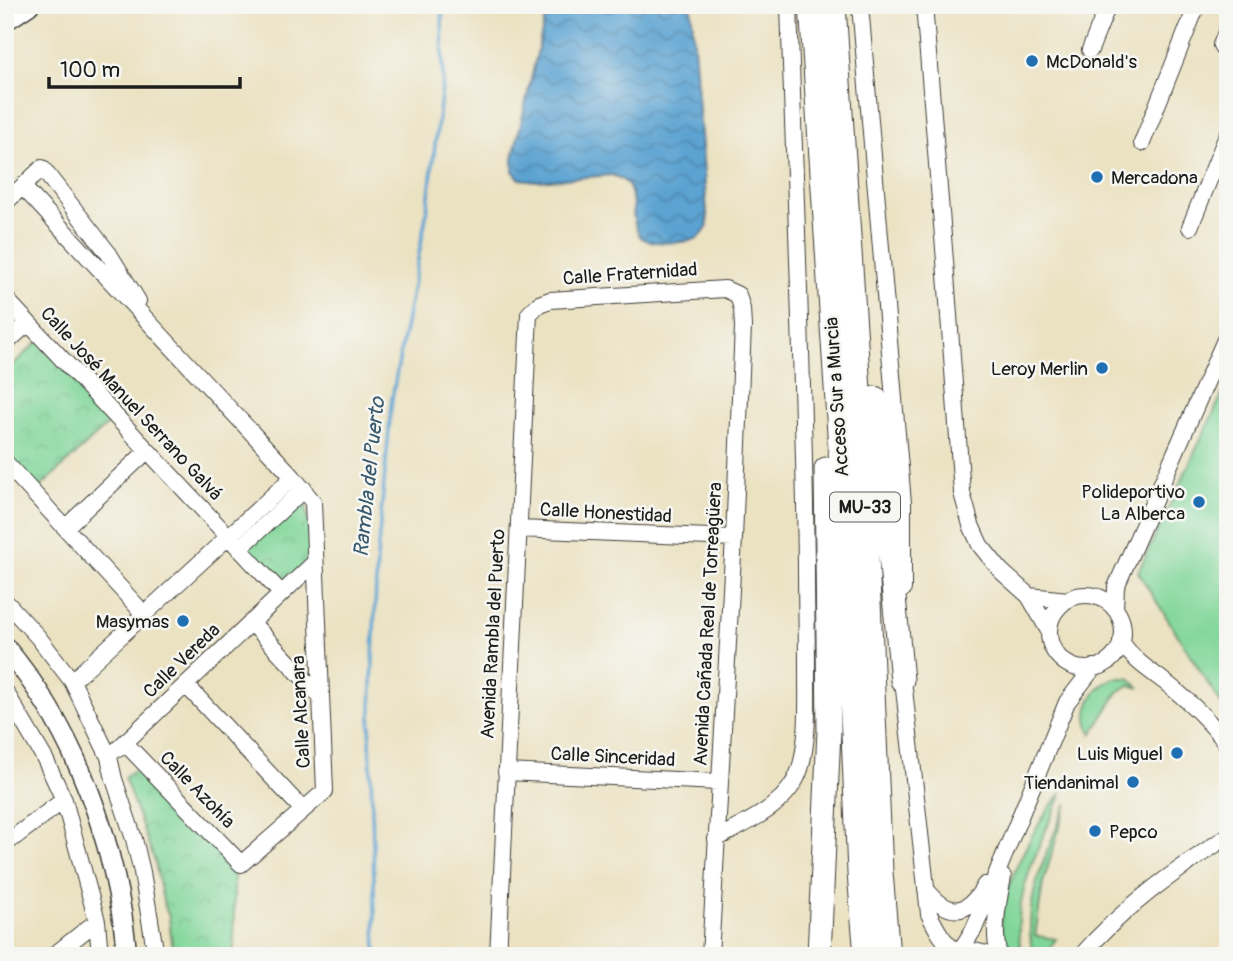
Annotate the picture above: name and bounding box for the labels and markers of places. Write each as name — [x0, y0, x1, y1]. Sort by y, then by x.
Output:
place label: McDonald's — [1046, 50, 1137, 74]
marker: McDonald's — [1024, 53, 1040, 69]
place label: Mercadona — [1111, 166, 1198, 190]
marker: Mercadona — [1089, 169, 1105, 185]
place label: Leroy Merlin — [991, 357, 1088, 381]
marker: Leroy Merlin — [1094, 360, 1110, 376]
place label: Polideportivo La Alberca — [1081, 480, 1185, 526]
marker: Polideportivo La Alberca — [1191, 494, 1207, 510]
place label: Masymas — [96, 610, 170, 634]
marker: Masymas — [175, 613, 191, 629]
place label: Luis Miguel — [1077, 742, 1163, 766]
marker: Luis Miguel — [1169, 745, 1185, 761]
place label: Tiendanimal — [1024, 771, 1119, 795]
marker: Tiendanimal — [1125, 774, 1141, 790]
place label: Pepco — [1109, 820, 1158, 844]
marker: Pepco — [1087, 823, 1103, 839]

